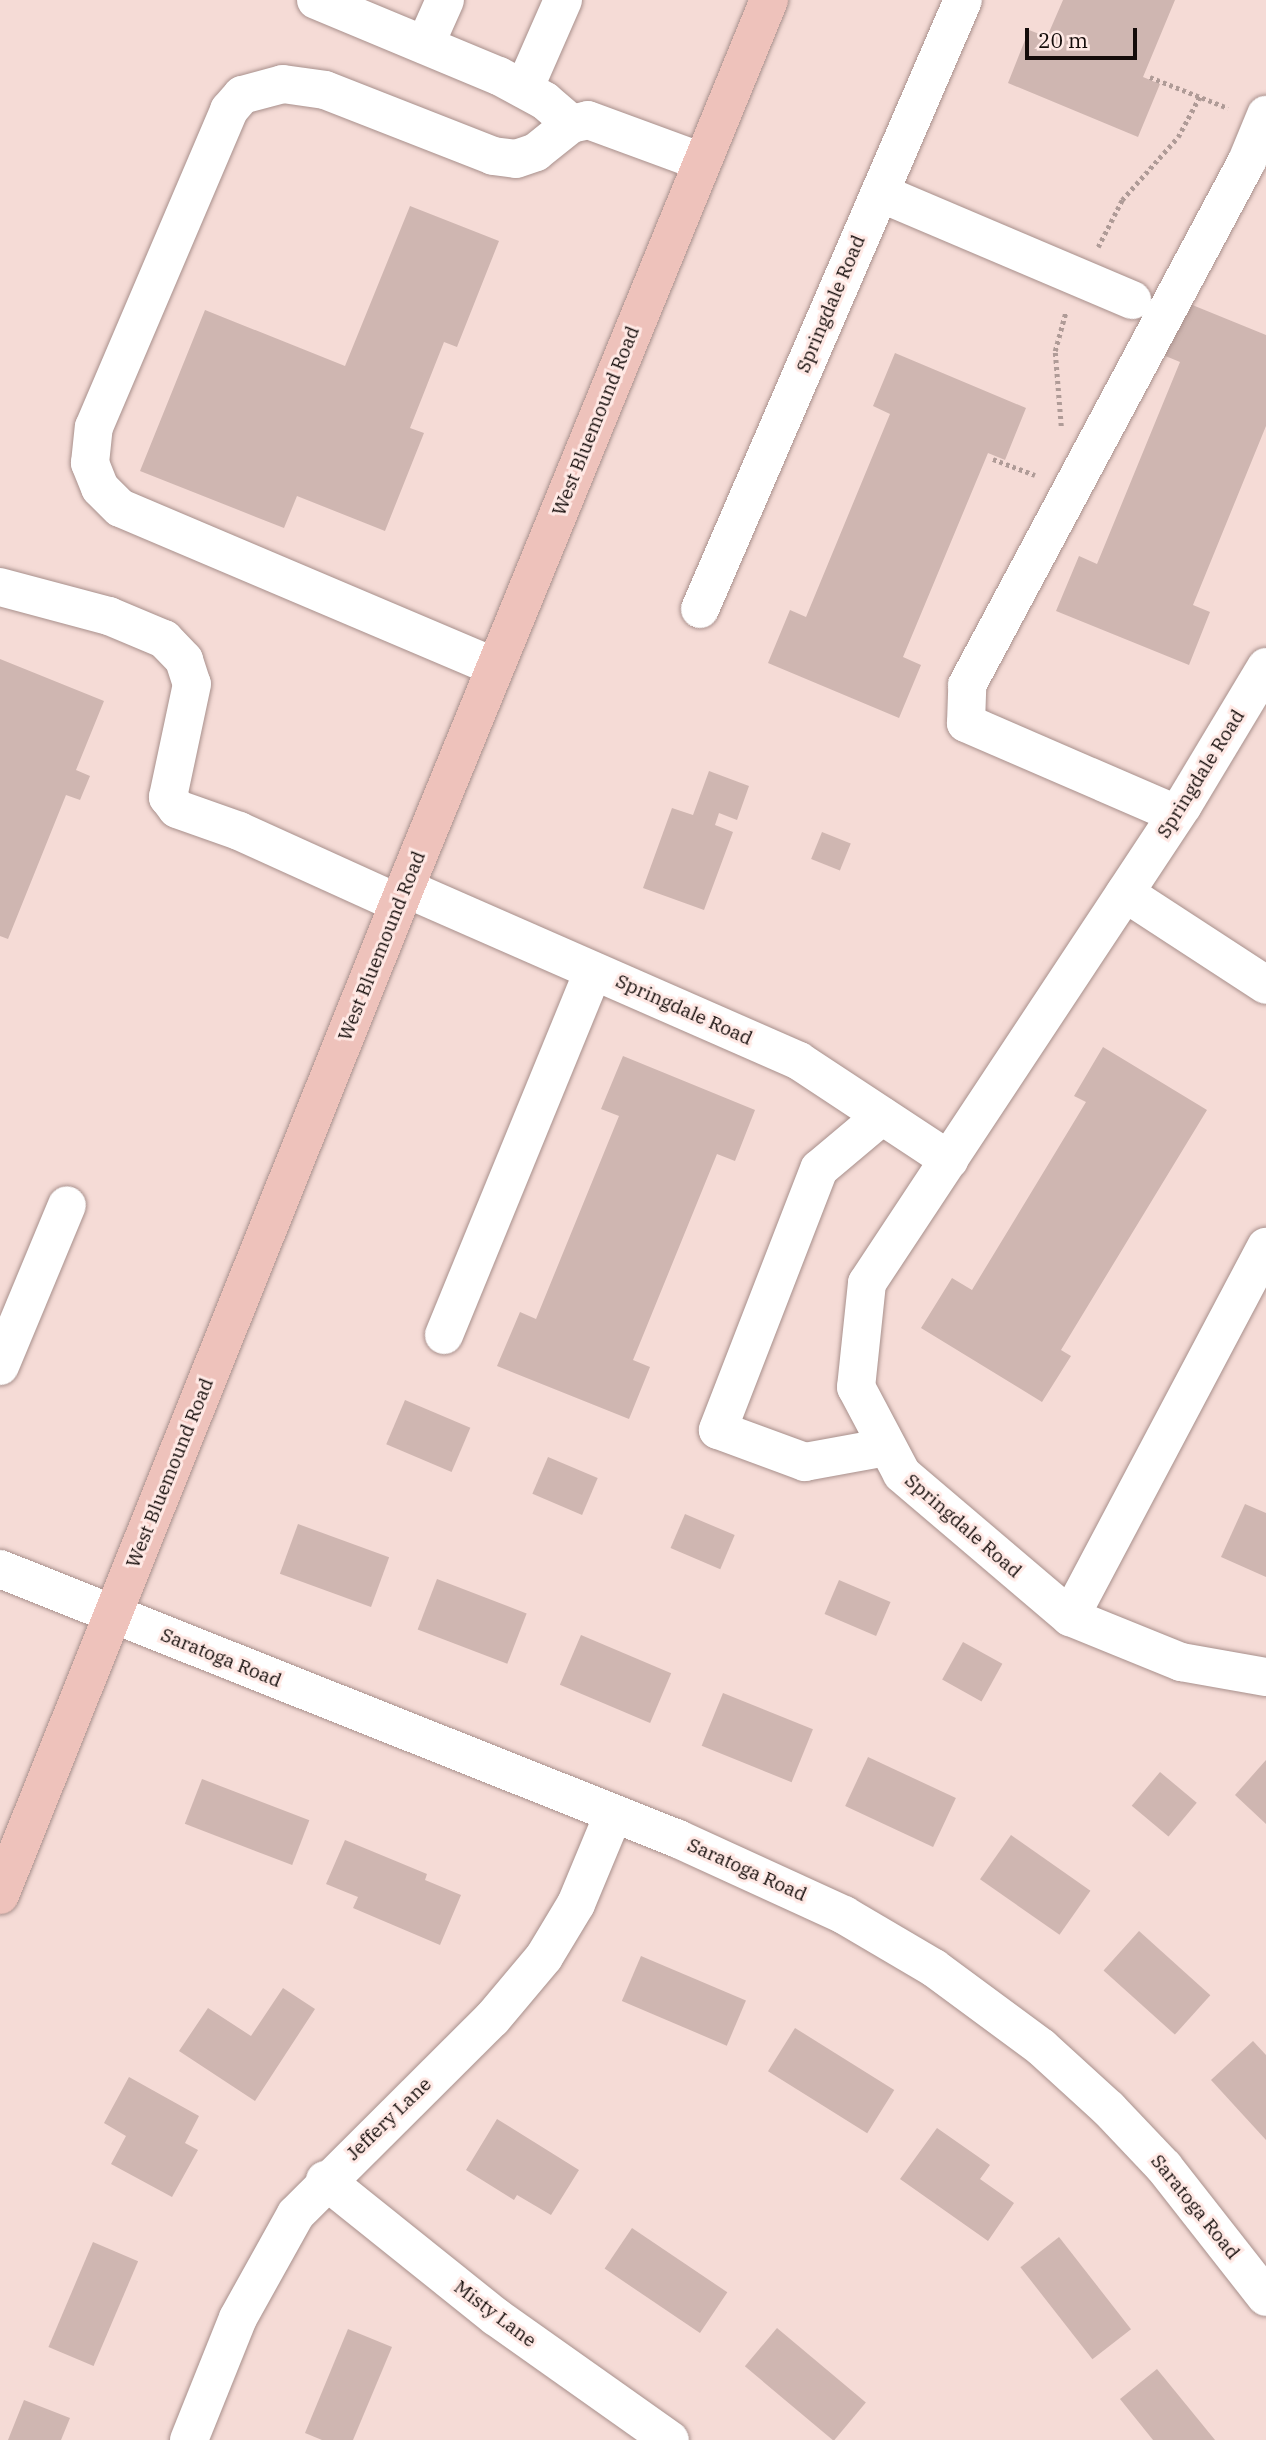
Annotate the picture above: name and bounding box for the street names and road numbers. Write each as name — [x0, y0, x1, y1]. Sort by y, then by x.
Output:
street label: Springdale Road — [792, 232, 870, 376]
street label: West Bluemound Road — [548, 323, 644, 519]
street label: Springdale Road — [1152, 706, 1250, 842]
street label: West Bluemound Road — [334, 848, 430, 1044]
street label: Springdale Road — [612, 970, 756, 1050]
street label: West Bluemound Road — [122, 1375, 218, 1571]
street label: Springdale Road — [900, 1469, 1026, 1583]
street label: Saratoga Road — [157, 1623, 285, 1693]
street label: Saratoga Road — [684, 1834, 810, 1906]
street label: Jeffery Lane — [342, 2073, 436, 2165]
street label: Saratoga Road — [1146, 2150, 1244, 2264]
street label: Misty Lane — [449, 2276, 541, 2352]

